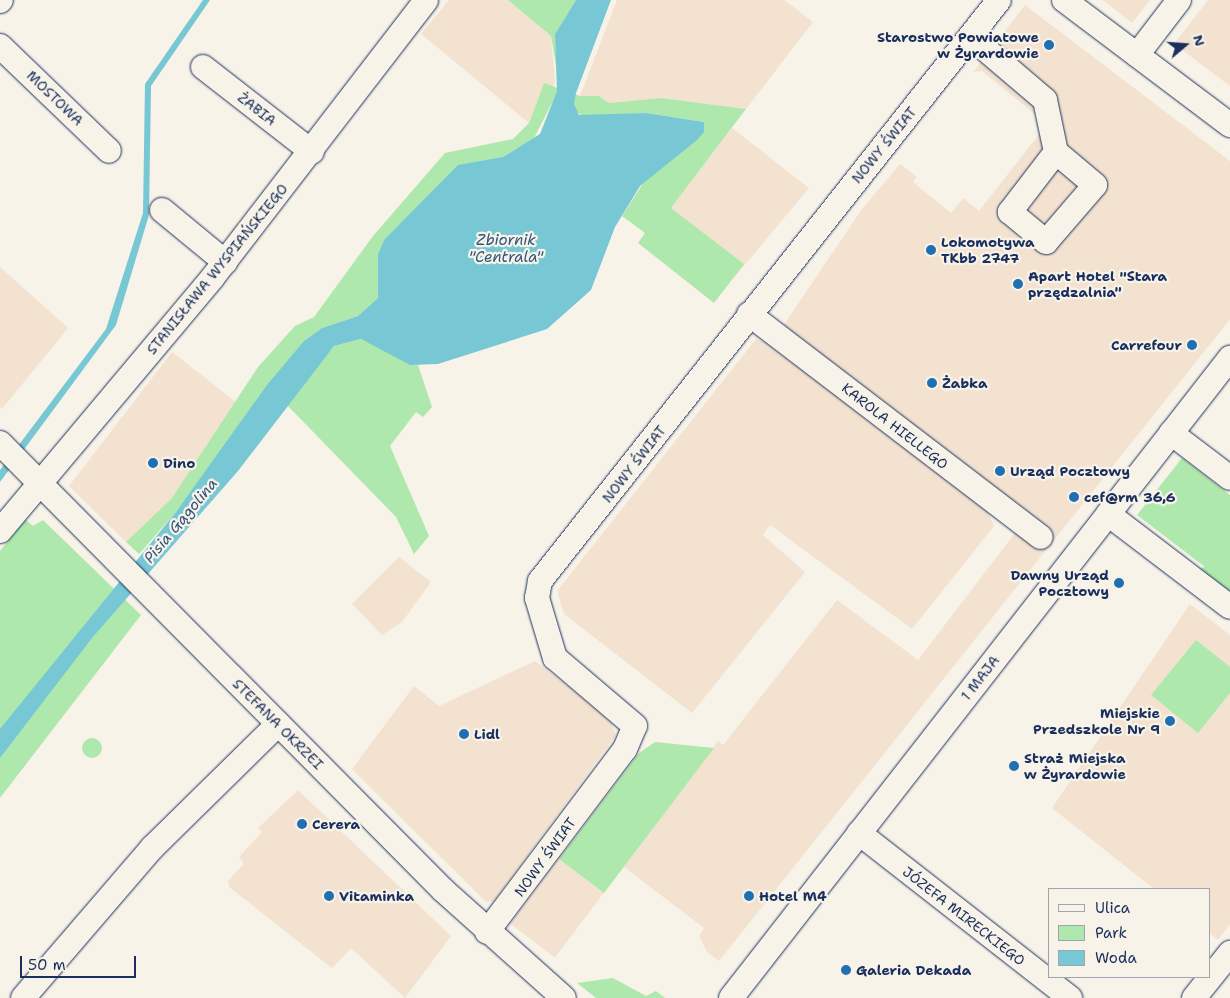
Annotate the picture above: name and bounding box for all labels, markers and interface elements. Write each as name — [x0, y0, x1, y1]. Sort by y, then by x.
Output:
north arrow — [1160, 20, 1210, 70]
place label: Starostwo Powiatowe w Żyrardowie — [877, 29, 1039, 62]
text: N — [1189, 32, 1210, 48]
marker: Starostwo Powiatowe w Żyrardowie — [1043, 39, 1055, 51]
street label: MOSTOWA — [23, 67, 87, 129]
street label: ŻABIA — [235, 89, 279, 129]
street label: NOWY ŚWIAT — [848, 103, 920, 187]
street label: STANISŁAWA WYSPIAŃSKIEGO — [143, 180, 291, 358]
water label: Zbiornik "Centrala" — [469, 231, 543, 266]
place label: Lokomotywa TKbb 2747 — [941, 234, 1034, 266]
marker: Lokomotywa TKbb 2747 — [925, 244, 937, 256]
place label: Apart Hotel "Stara przędzalnia" — [1028, 268, 1167, 300]
marker: Apart Hotel "Stara przędzalnia" — [1012, 278, 1024, 290]
place label: Carrefour — [1111, 337, 1182, 353]
marker: Carrefour — [1186, 339, 1198, 351]
place label: Żabka — [942, 375, 988, 391]
marker: Żabka — [926, 377, 938, 389]
street label: KAROLA HIELLEGO — [839, 379, 951, 473]
street label: NOWY ŚWIAT — [599, 422, 669, 506]
place label: Dino — [163, 455, 195, 471]
marker: Dino — [147, 457, 159, 469]
place label: Urząd Pocztowy — [1010, 463, 1130, 479]
marker: Urząd Pocztowy — [994, 465, 1006, 477]
water label: Pisia Gągolina — [140, 475, 222, 567]
place label: cef@rm 36,6 — [1084, 489, 1176, 505]
marker: cef@rm 36,6 — [1068, 491, 1080, 503]
place label: Dawny Urząd Pocztowy — [1010, 567, 1109, 600]
marker: Dawny Urząd Pocztowy — [1113, 577, 1125, 589]
street label: 1 MAJA — [957, 652, 1003, 704]
street label: STEFANA OKRZEI — [229, 675, 327, 773]
place label: Miejskie Przedszkole Nr 9 — [1033, 705, 1160, 738]
marker: Miejskie Przedszkole Nr 9 — [1164, 715, 1176, 727]
place label: Lidl — [474, 726, 500, 742]
marker: Lidl — [458, 728, 470, 740]
place label: Straż Miejska w Żyrardowie — [1024, 750, 1126, 782]
marker: Straż Miejska w Żyrardowie — [1008, 760, 1020, 772]
street label: NOWY ŚWIAT — [511, 814, 579, 900]
place label: Cerera — [312, 816, 360, 832]
marker: Cerera — [296, 818, 308, 830]
street label: JÓZEFA MIRECKIEGO — [899, 863, 1029, 969]
place label: Vitaminka — [339, 888, 414, 904]
place label: Hotel M4 — [759, 888, 827, 904]
legend — [1048, 888, 1210, 978]
marker: Vitaminka — [323, 890, 335, 902]
marker: Hotel M4 — [743, 890, 755, 902]
text: Ulica — [1095, 898, 1130, 918]
text: Park — [1095, 923, 1127, 943]
scale bar — [22, 946, 139, 978]
text: Woda — [1095, 948, 1137, 968]
text: 50 m — [28, 955, 66, 975]
place label: Galeria Dekada — [856, 962, 971, 978]
marker: Galeria Dekada — [840, 964, 852, 976]

